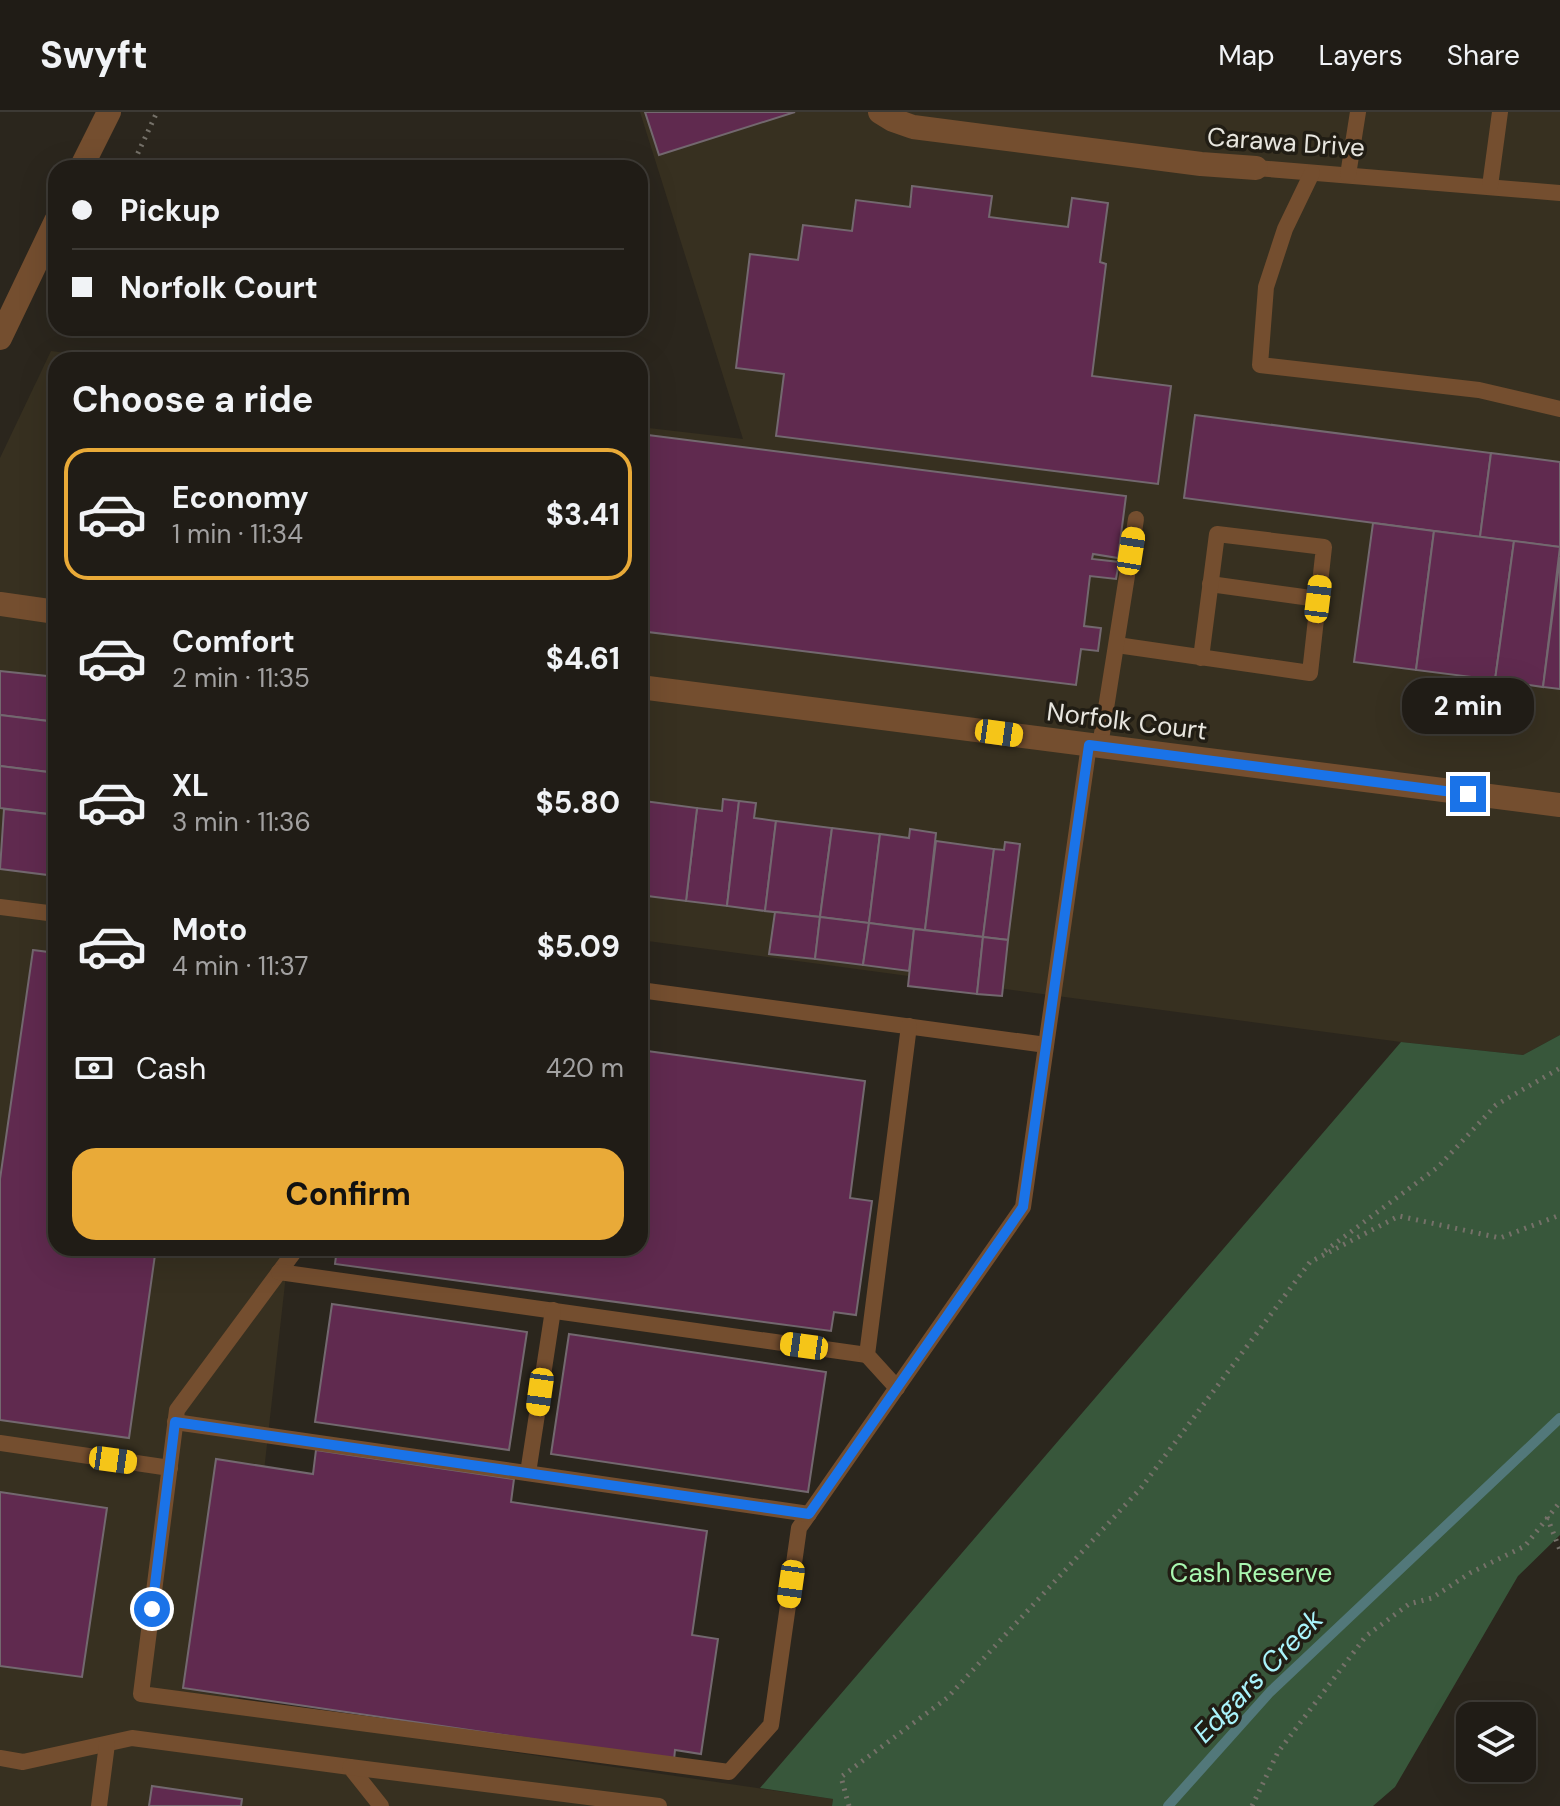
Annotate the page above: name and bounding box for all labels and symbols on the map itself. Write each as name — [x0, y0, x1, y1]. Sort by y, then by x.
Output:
street label: Carawa Drive — [1206, 120, 1366, 164]
car — [1115, 525, 1147, 577]
car — [1303, 574, 1333, 624]
callout: 2 min — [1402, 678, 1534, 734]
street label: Norfolk Court — [1045, 694, 1209, 748]
car — [974, 718, 1024, 748]
route end — [1450, 776, 1486, 812]
car — [779, 1331, 829, 1361]
car — [525, 1367, 555, 1417]
car — [88, 1445, 138, 1475]
park label: Cash Reserve — [1170, 1556, 1332, 1590]
car — [776, 1559, 806, 1609]
route start — [134, 1591, 170, 1627]
water label: Edgars Creek — [1185, 1601, 1332, 1751]

